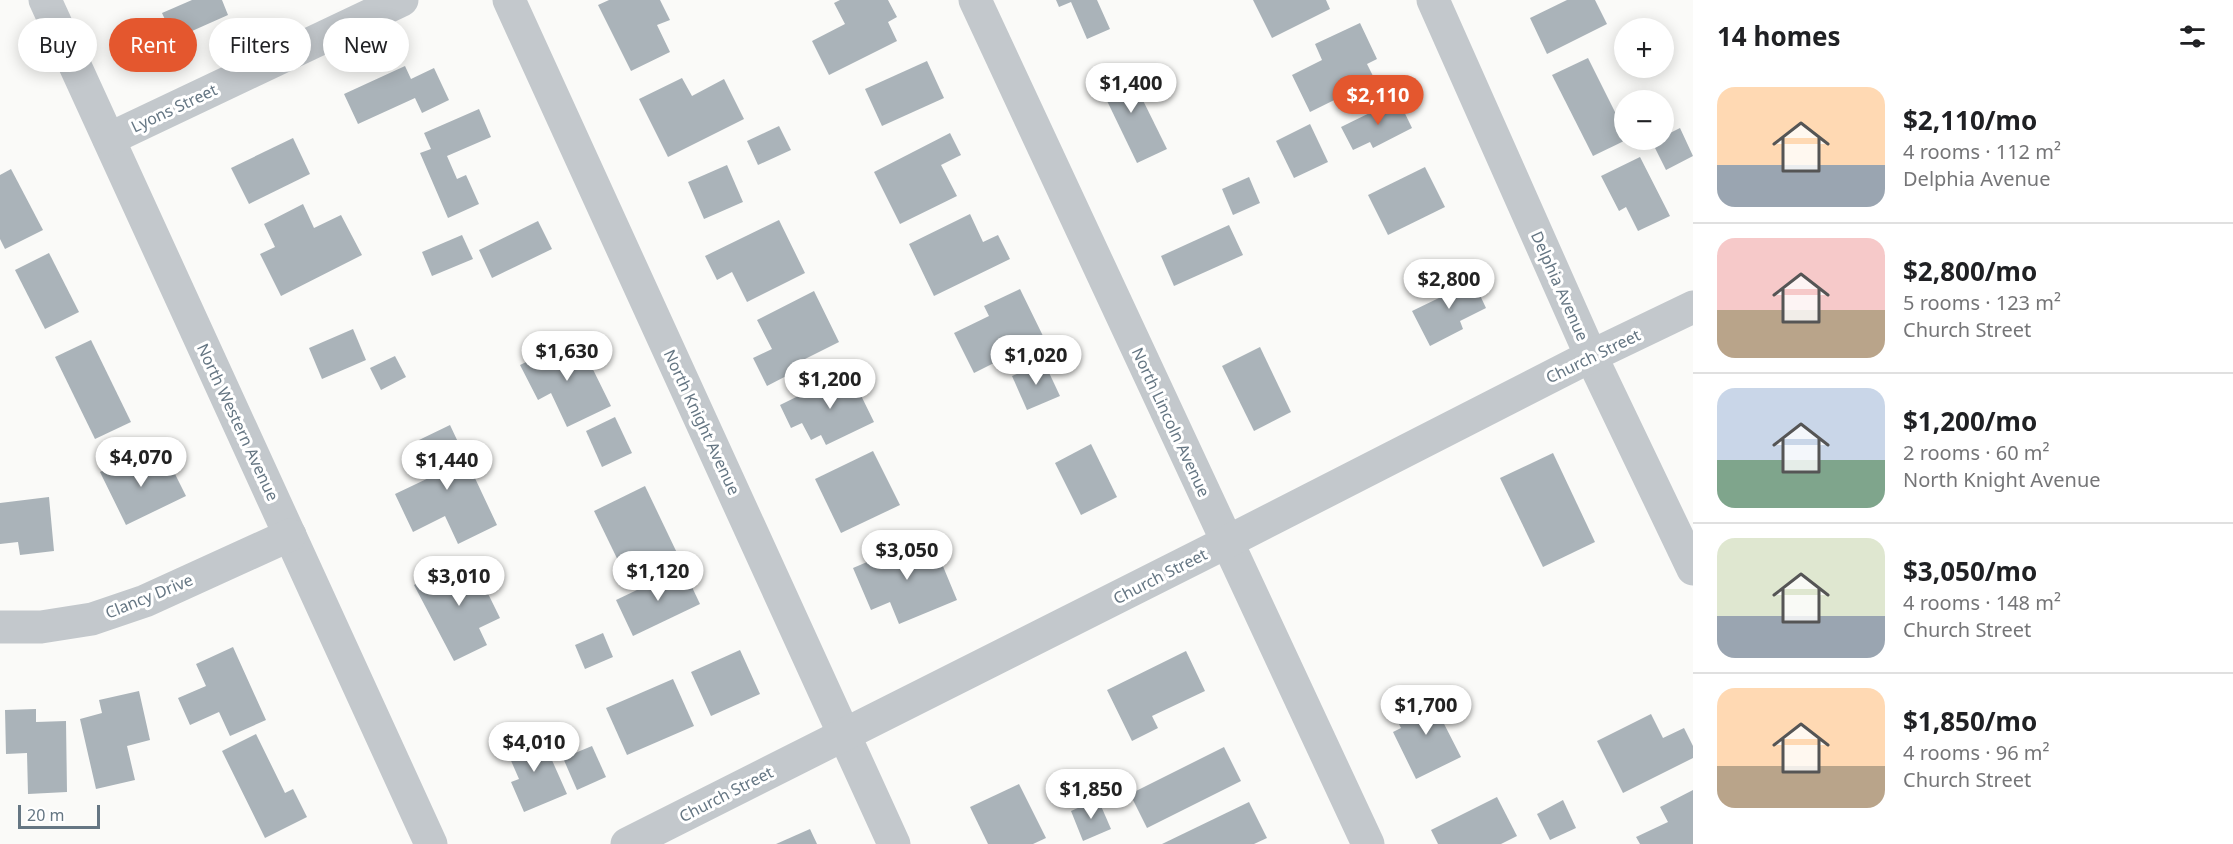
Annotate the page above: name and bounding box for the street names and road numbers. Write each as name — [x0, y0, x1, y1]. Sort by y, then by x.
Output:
street label: Lyons Street — [127, 78, 221, 138]
street label: Delphia Avenue — [1526, 228, 1594, 344]
street label: Church Street — [1542, 324, 1644, 388]
street label: North Western Avenue — [192, 340, 284, 504]
street label: North Lincoln Avenue — [1127, 344, 1215, 500]
street label: North Knight Avenue — [659, 346, 745, 498]
street label: Church Street — [1109, 543, 1211, 609]
street label: Clancy Drive — [102, 568, 196, 624]
street label: Church Street — [675, 761, 777, 827]

